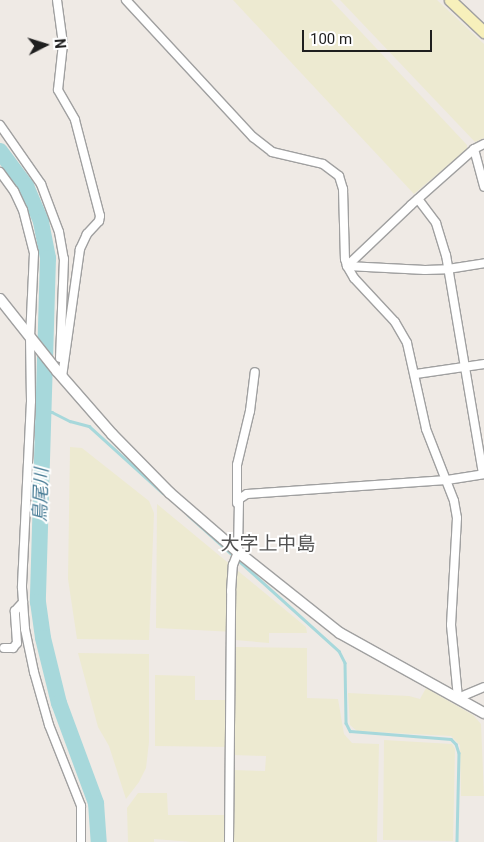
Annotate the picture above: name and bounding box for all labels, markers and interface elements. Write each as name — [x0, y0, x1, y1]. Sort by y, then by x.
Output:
north arrow — [20, 20, 70, 70]
scale bar — [304, 20, 434, 52]
text: 100 m — [310, 30, 352, 48]
text: N — [52, 38, 68, 49]
water label: 鳥尾川 — [29, 468, 53, 522]
district label: 大字上中島 — [221, 533, 315, 555]

